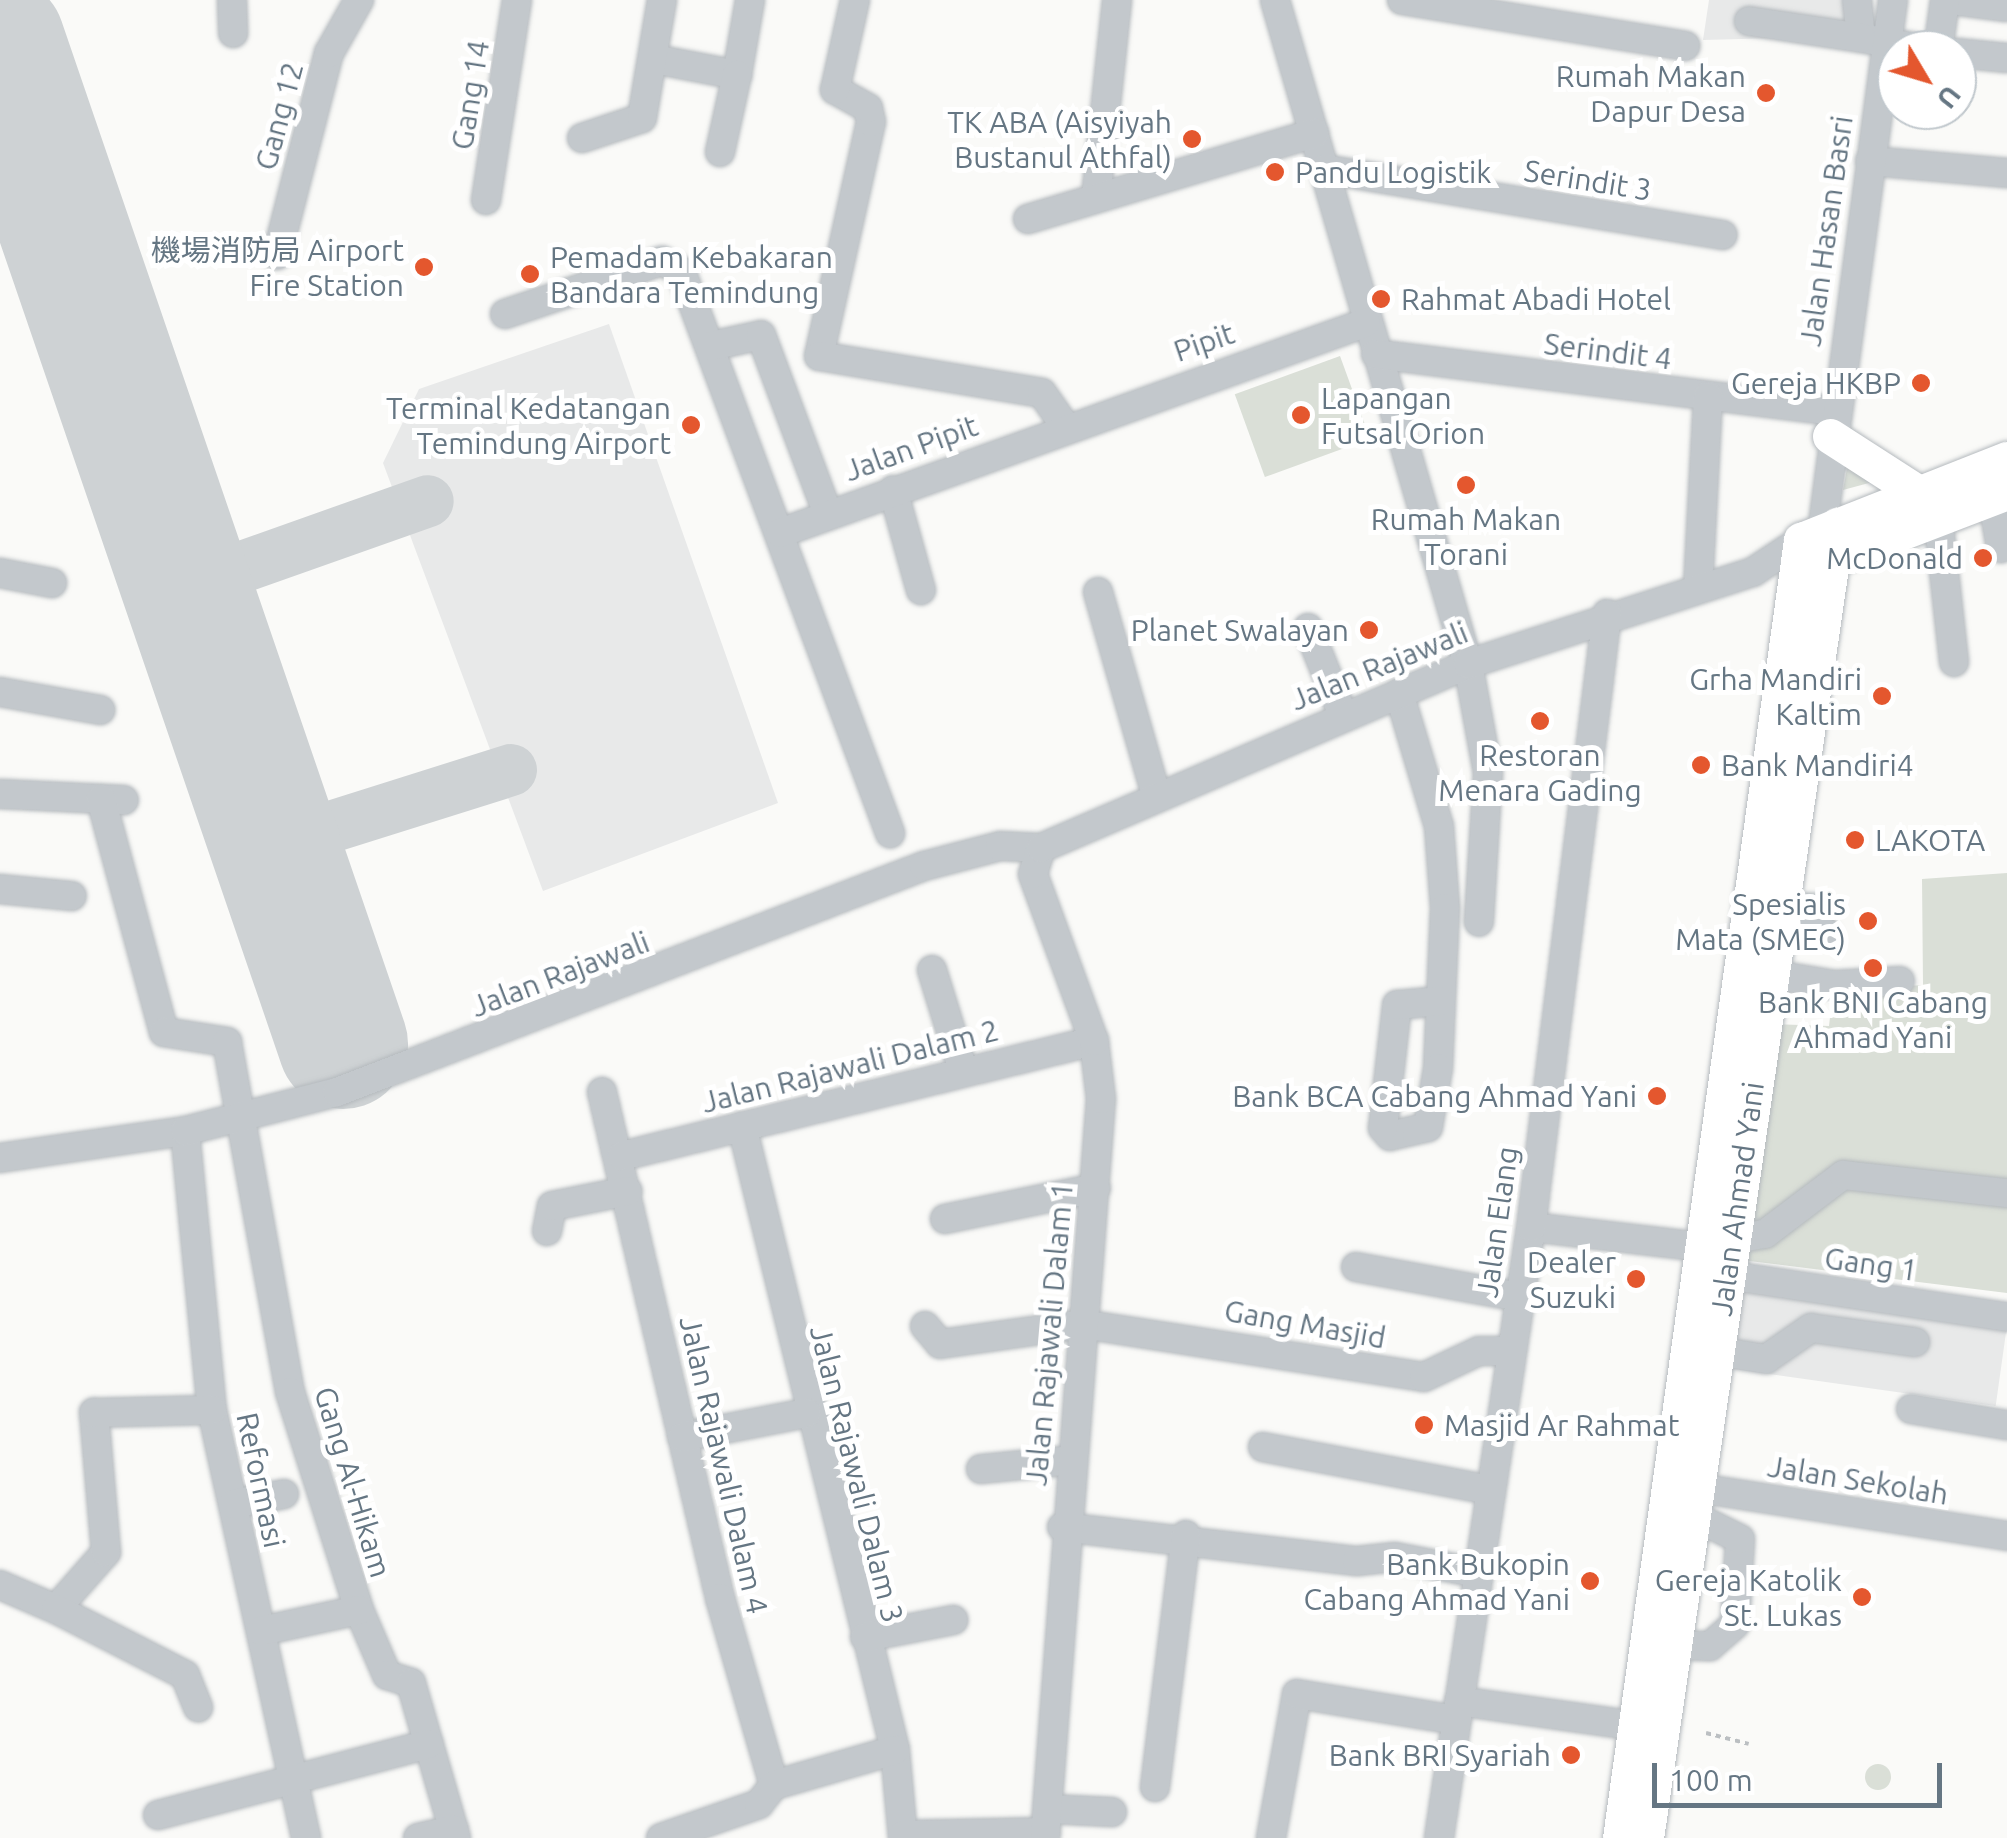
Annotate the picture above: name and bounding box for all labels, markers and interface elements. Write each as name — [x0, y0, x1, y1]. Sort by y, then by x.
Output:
north arrow — [1877, 30, 1977, 130]
street label: Gang 14 — [444, 38, 496, 152]
street label: Gang 12 — [247, 58, 311, 174]
place label: Rumah Makan Dapur Desa — [1556, 58, 1746, 128]
text: U — [1931, 80, 1968, 115]
marker: Rumah Makan Dapur Desa — [1755, 82, 1777, 104]
place label: TK ABA (Aisyiyah Bustanul Athfal) — [947, 104, 1172, 174]
street label: Jalan Hasan Basri — [1792, 113, 1860, 349]
marker: TK ABA (Aisyiyah Bustanul Athfal) — [1181, 128, 1203, 150]
street label: Serindit 3 — [1522, 152, 1654, 208]
place label: Pandu Logistik — [1295, 154, 1491, 190]
marker: Pandu Logistik — [1264, 161, 1286, 183]
place label: 機場消防局 Airport Fire Station — [151, 232, 404, 302]
place label: Pemadam Kebakaran Bandara Temindung — [550, 239, 833, 310]
marker: 機場消防局 Airport Fire Station — [413, 256, 435, 278]
marker: Pemadam Kebakaran Bandara Temindung — [519, 263, 541, 285]
place label: Rahmat Abadi Hotel — [1401, 281, 1671, 317]
marker: Rahmat Abadi Hotel — [1370, 288, 1392, 310]
street label: Pipit — [1169, 315, 1239, 369]
street label: Serindit 4 — [1542, 325, 1674, 377]
place label: Gereja HKBP — [1731, 365, 1901, 401]
marker: Gereja HKBP — [1910, 372, 1932, 394]
place label: Lapangan Futsal Orion — [1321, 380, 1485, 450]
place label: Terminal Kedatangan Temindung Airport — [386, 390, 671, 460]
marker: Lapangan Futsal Orion — [1290, 404, 1312, 426]
street label: Jalan Pipit — [839, 407, 983, 489]
marker: Terminal Kedatangan Temindung Airport — [680, 414, 702, 436]
marker: Rumah Makan Torani — [1455, 474, 1477, 496]
place label: Rumah Makan Torani — [1371, 501, 1561, 572]
place label: McDonald — [1826, 540, 1963, 576]
marker: McDonald — [1972, 547, 1994, 569]
place label: Planet Swalayan — [1131, 612, 1349, 648]
street label: Jalan Rajawali — [1285, 614, 1473, 718]
marker: Planet Swalayan — [1358, 619, 1380, 641]
place label: Grha Mandiri Kaltim — [1689, 661, 1862, 732]
marker: Grha Mandiri Kaltim — [1871, 685, 1893, 707]
marker: Restoran Menara Gading — [1529, 710, 1551, 732]
place label: Restoran Menara Gading — [1438, 737, 1642, 808]
place label: Bank Mandiri4 — [1721, 747, 1914, 783]
marker: Bank Mandiri4 — [1690, 754, 1712, 776]
place label: LAKOTA — [1875, 822, 1985, 858]
marker: LAKOTA — [1844, 829, 1866, 851]
place label: Spesialis Mata (SMEC) — [1675, 886, 1846, 956]
marker: Spesialis Mata (SMEC) — [1855, 908, 1881, 934]
street label: Jalan Rajawali — [466, 923, 654, 1025]
marker: Bank BNI Cabang Ahmad Yani — [1862, 957, 1884, 979]
place label: Bank BNI Cabang Ahmad Yani — [1758, 984, 1988, 1054]
street label: Jalan Rajawali Dalam 2 — [698, 1012, 1002, 1120]
place label: Bank BCA Cabang Ahmad Yani — [1232, 1078, 1637, 1114]
street label: Jalan Ahmad Yani — [1703, 1080, 1771, 1318]
marker: Bank BCA Cabang Ahmad Yani — [1646, 1085, 1668, 1107]
street label: Jalan Elang — [1469, 1144, 1525, 1300]
street label: Jalan Rajawali Dalam 1 — [1018, 1181, 1080, 1487]
street label: Gang 1 — [1822, 1240, 1920, 1288]
place label: Dealer Suzuki — [1527, 1244, 1616, 1314]
marker: Dealer Suzuki — [1625, 1268, 1647, 1290]
street label: Gang Masjid — [1222, 1292, 1388, 1356]
street label: Jalan Rajawali Dalam 4 — [672, 1313, 776, 1617]
street label: Jalan Rajawali Dalam 3 — [803, 1322, 911, 1626]
street label: Gang Al-Hikam — [307, 1382, 399, 1582]
place label: Masjid Ar Rahmat — [1444, 1407, 1680, 1443]
street label: Reformasi — [229, 1409, 293, 1551]
marker: Masjid Ar Rahmat — [1413, 1414, 1435, 1436]
street label: Jalan Sekolah — [1765, 1448, 1951, 1512]
place label: Bank Bukopin Cabang Ahmad Yani — [1303, 1546, 1570, 1616]
place label: Gereja Katolik St. Lukas — [1655, 1562, 1842, 1632]
marker: Bank Bukopin Cabang Ahmad Yani — [1579, 1570, 1601, 1592]
marker: Gereja Katolik St. Lukas — [1851, 1586, 1873, 1608]
place label: Bank BRI Syariah — [1329, 1737, 1551, 1773]
scale bar — [1657, 1743, 1947, 1805]
marker: Bank BRI Syariah — [1560, 1744, 1582, 1766]
text: 100 m — [1669, 1763, 1753, 1797]

